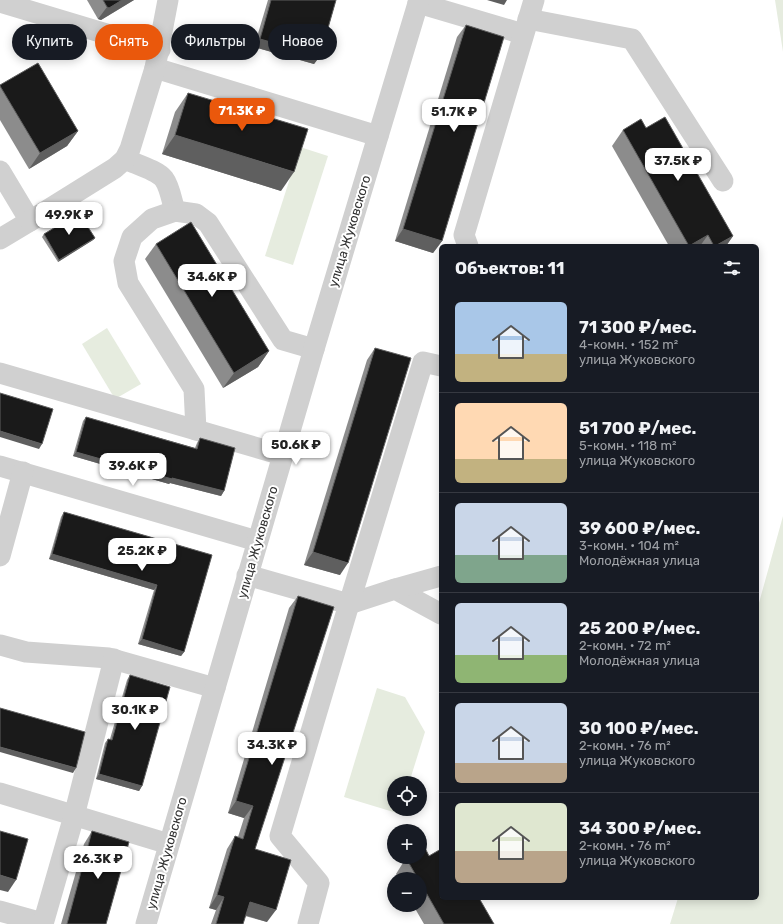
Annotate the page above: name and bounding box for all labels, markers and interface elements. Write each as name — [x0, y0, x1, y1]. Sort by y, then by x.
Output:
chip: Купить — [12, 24, 87, 60]
chip: Снять — [95, 24, 163, 60]
chip: Фильтры — [171, 24, 260, 60]
chip: Новое — [268, 24, 337, 60]
pin: 71.3K ₽ — [205, 98, 279, 132]
pin: 51.7K ₽ — [417, 99, 491, 133]
text: 71.3K ₽ — [219, 103, 265, 118]
text: 51.7K ₽ — [431, 104, 477, 119]
pin: 37.5K ₽ — [641, 148, 715, 182]
text: 37.5K ₽ — [654, 153, 702, 168]
street label: улица Жуковского — [325, 173, 374, 289]
pin: 49.9K ₽ — [32, 202, 106, 236]
text: 49.9K ₽ — [45, 207, 93, 222]
icon: filters — [721, 257, 743, 279]
text: Объектов: 11 — [455, 258, 564, 278]
pin: 34.6K ₽ — [175, 264, 249, 298]
text: 34.6K ₽ — [187, 269, 237, 284]
text: 71 300 ₽/мес. — [579, 317, 697, 337]
icon: home — [487, 318, 535, 366]
text: 4-комн. · 152 m² — [579, 337, 678, 352]
text: улица Жуковского — [579, 352, 695, 367]
text: 51 700 ₽/мес. — [579, 418, 696, 438]
icon: home — [487, 419, 535, 467]
pin: 50.6K ₽ — [259, 432, 333, 466]
text: 50.6K ₽ — [271, 437, 321, 452]
text: 5-комн. · 118 m² — [579, 438, 676, 453]
pin: 39.6K ₽ — [96, 453, 170, 487]
text: улица Жуковского — [579, 453, 695, 468]
text: 39.6K ₽ — [108, 458, 158, 473]
street label: улица Жуковского — [234, 484, 281, 600]
text: 39 600 ₽/мес. — [579, 518, 700, 538]
icon: home — [487, 519, 535, 567]
pin: 25.2K ₽ — [105, 538, 179, 572]
text: 3-комн. · 104 m² — [579, 538, 679, 553]
text: 25.2K ₽ — [117, 543, 167, 558]
text: Молодёжная улица — [579, 553, 700, 568]
text: 25 200 ₽/мес. — [579, 618, 700, 638]
icon: home — [487, 619, 535, 667]
text: 2-комн. · 72 m² — [579, 638, 671, 653]
text: Молодёжная улица — [579, 653, 700, 668]
pin: 30.1K ₽ — [98, 697, 172, 731]
text: 30.1K ₽ — [111, 702, 159, 717]
text: 30 100 ₽/мес. — [579, 718, 698, 738]
icon: home — [487, 719, 535, 767]
pin: 34.3K ₽ — [235, 732, 309, 766]
text: 34.3K ₽ — [247, 737, 297, 752]
text: 2-комн. · 76 m² — [579, 738, 671, 753]
text: улица Жуковского — [579, 753, 695, 768]
map controls — [387, 776, 427, 912]
button: locate — [387, 776, 427, 816]
street label: улица Жуковского — [143, 795, 190, 911]
text: 34 300 ₽/мес. — [579, 818, 701, 838]
icon: home — [487, 819, 535, 867]
button: + — [387, 824, 427, 864]
text: 2-комн. · 76 m² — [579, 838, 671, 853]
pin: 26.3K ₽ — [61, 846, 135, 880]
text: 26.3K ₽ — [73, 851, 123, 866]
text: улица Жуковского — [579, 853, 695, 868]
button: − — [387, 872, 427, 912]

